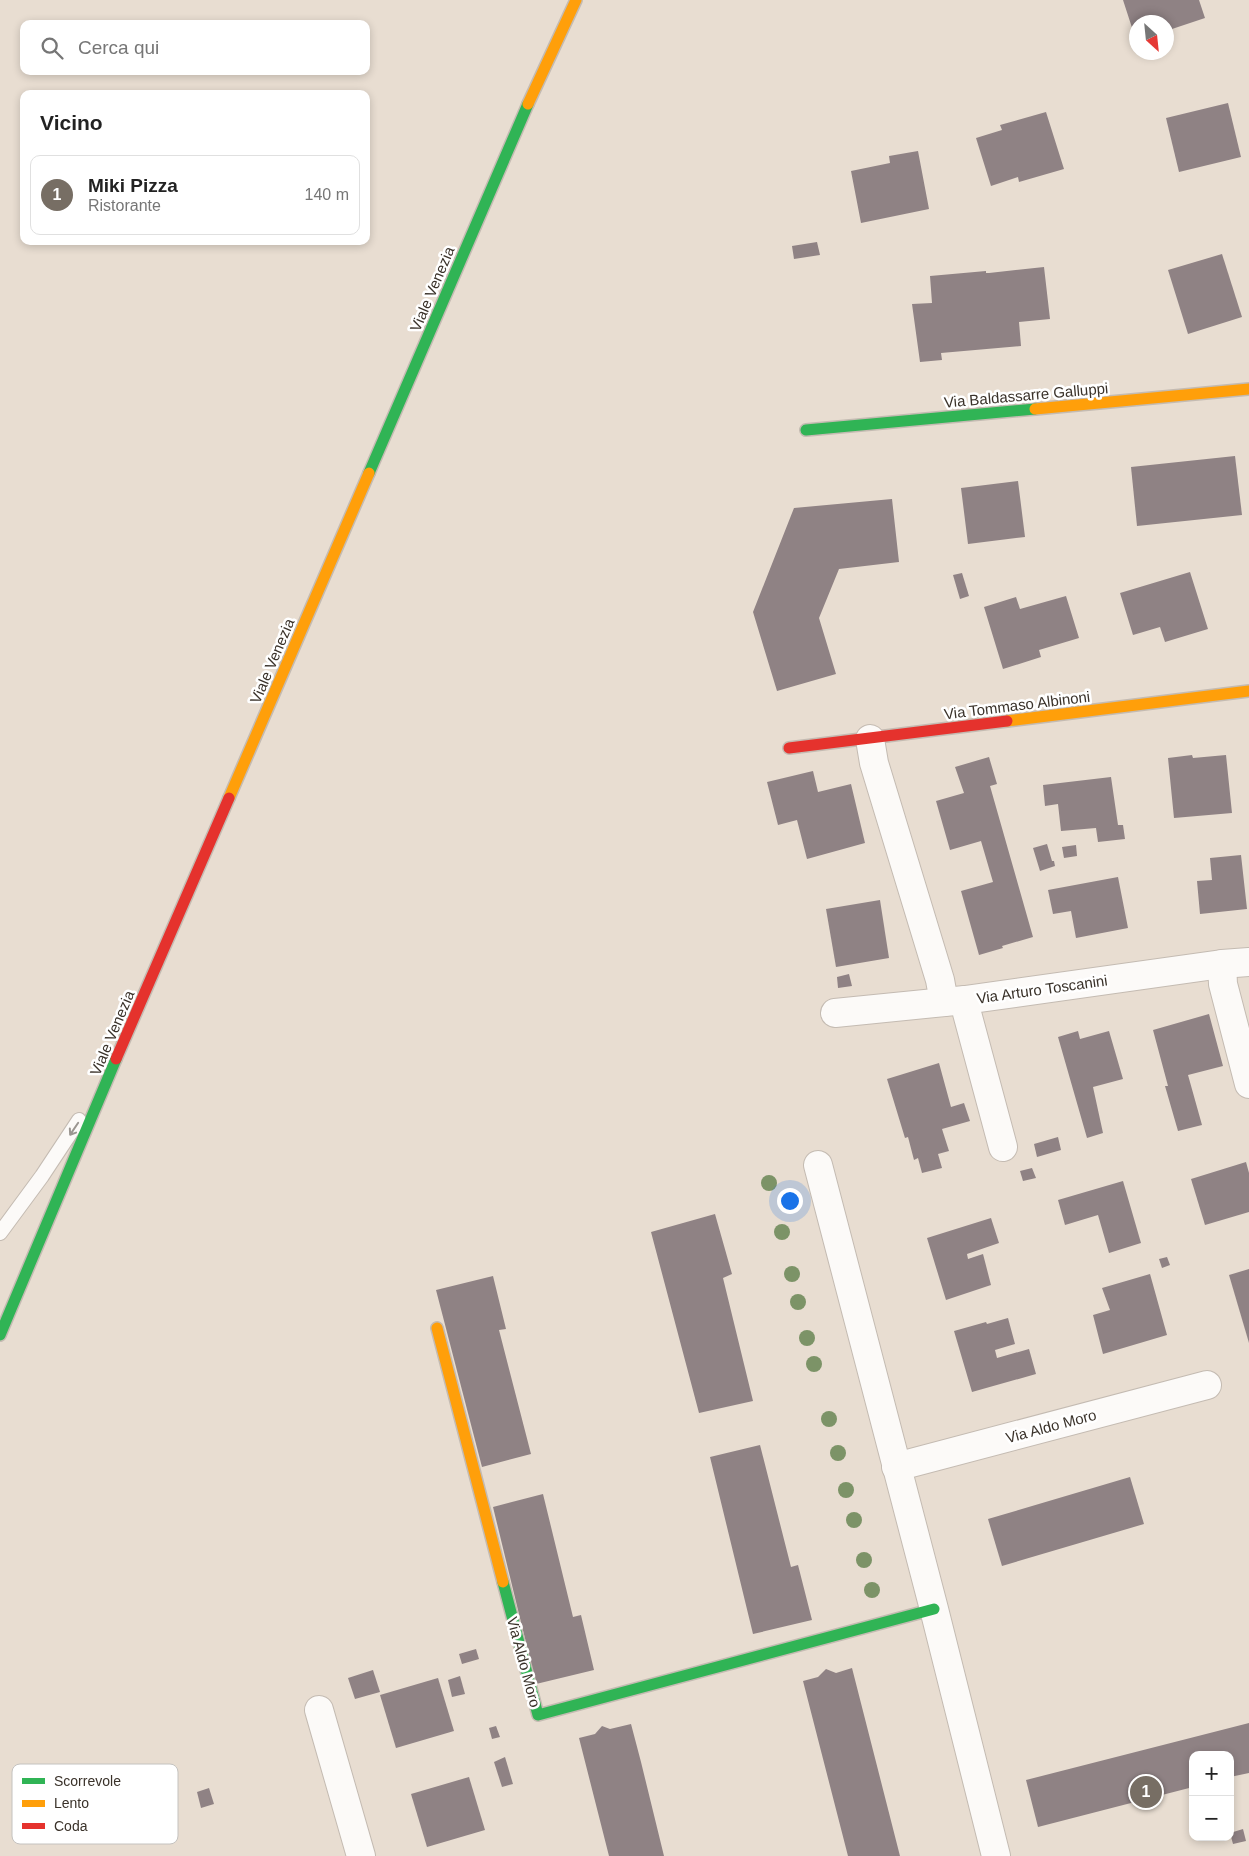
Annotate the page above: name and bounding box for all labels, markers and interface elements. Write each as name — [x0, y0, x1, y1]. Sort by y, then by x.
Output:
north arrow — [1129, 15, 1174, 60]
search box — [20, 20, 370, 75]
icon: search — [38, 34, 66, 62]
text: Cerca qui — [78, 37, 159, 58]
text: Vicino — [40, 111, 103, 134]
text: Miki Pizza — [88, 175, 178, 196]
text: 1 — [53, 186, 61, 203]
text: 140 m — [305, 186, 349, 203]
text: Ristorante — [88, 197, 161, 214]
street label: Viale Venezia — [406, 243, 458, 334]
street label: Via Baldassarre Galluppi — [943, 379, 1109, 411]
street label: Viale Venezia — [246, 615, 298, 706]
street label: Via Tommaso Albinoni — [943, 688, 1091, 722]
street label: Via Arturo Toscanini — [975, 971, 1109, 1007]
street label: Viale Venezia — [86, 987, 138, 1078]
one-way arrow — [69, 1122, 79, 1136]
your location — [777, 1188, 803, 1214]
street label: Via Aldo Moro — [1004, 1406, 1098, 1446]
street label: Via Aldo Moro — [504, 1615, 544, 1709]
map controls — [1189, 1751, 1234, 1841]
button: + — [1189, 1751, 1234, 1796]
legend — [12, 1764, 178, 1844]
text: Scorrevole — [54, 1773, 121, 1789]
pin: 1 — [1130, 1773, 1162, 1811]
text: Lento — [54, 1795, 89, 1811]
button: − — [1189, 1796, 1234, 1841]
text: Coda — [54, 1818, 88, 1834]

